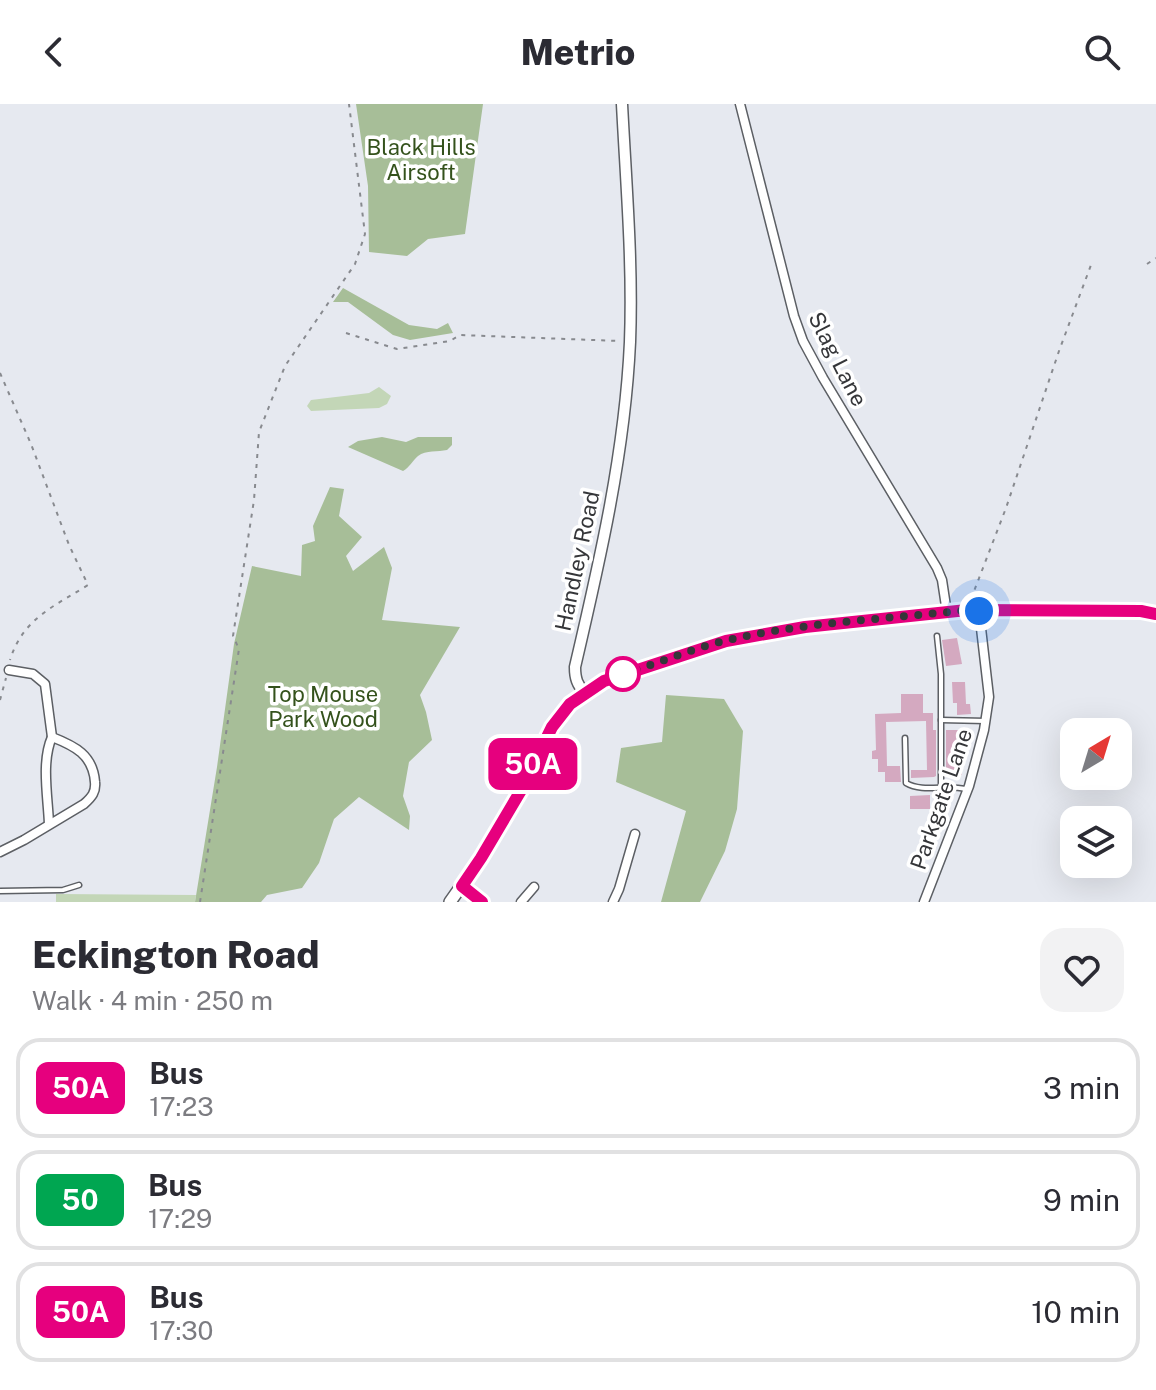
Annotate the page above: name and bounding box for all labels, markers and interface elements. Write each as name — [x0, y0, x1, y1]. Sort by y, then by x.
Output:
icon: back — [32, 30, 76, 74]
icon: search — [1080, 30, 1124, 74]
text: Metrio — [521, 31, 635, 73]
park label: Black Hills Airsoft — [366, 134, 476, 185]
street label: Slag Lane — [803, 308, 873, 410]
street label: Handley Road — [549, 489, 605, 633]
your location — [959, 591, 999, 631]
unlabelled marker — [606, 657, 640, 691]
park label: Top Mouse Park Wood — [268, 681, 378, 732]
north arrow — [1060, 718, 1132, 790]
map controls — [1060, 718, 1132, 878]
street label: Parkgate Lane — [905, 725, 977, 873]
line badge: 50A — [487, 738, 579, 790]
text: 50A — [504, 747, 562, 780]
button: layers — [1060, 806, 1132, 878]
button: heart — [1040, 928, 1124, 1012]
text: Eckington Road — [32, 932, 320, 977]
text: Walk · 4 min · 250 m — [32, 985, 273, 1016]
text: Bus — [149, 1055, 204, 1091]
text: 3 min — [1043, 1070, 1120, 1106]
text: 50A — [52, 1071, 109, 1104]
text: 17:23 — [149, 1091, 214, 1122]
text: Bus — [148, 1167, 202, 1203]
text: 9 min — [1043, 1182, 1120, 1218]
text: 50 — [62, 1183, 98, 1216]
text: 17:29 — [148, 1203, 212, 1234]
text: Bus — [149, 1279, 204, 1315]
text: 10 min — [1031, 1294, 1120, 1330]
text: 50A — [52, 1295, 109, 1328]
text: 17:30 — [149, 1315, 213, 1346]

